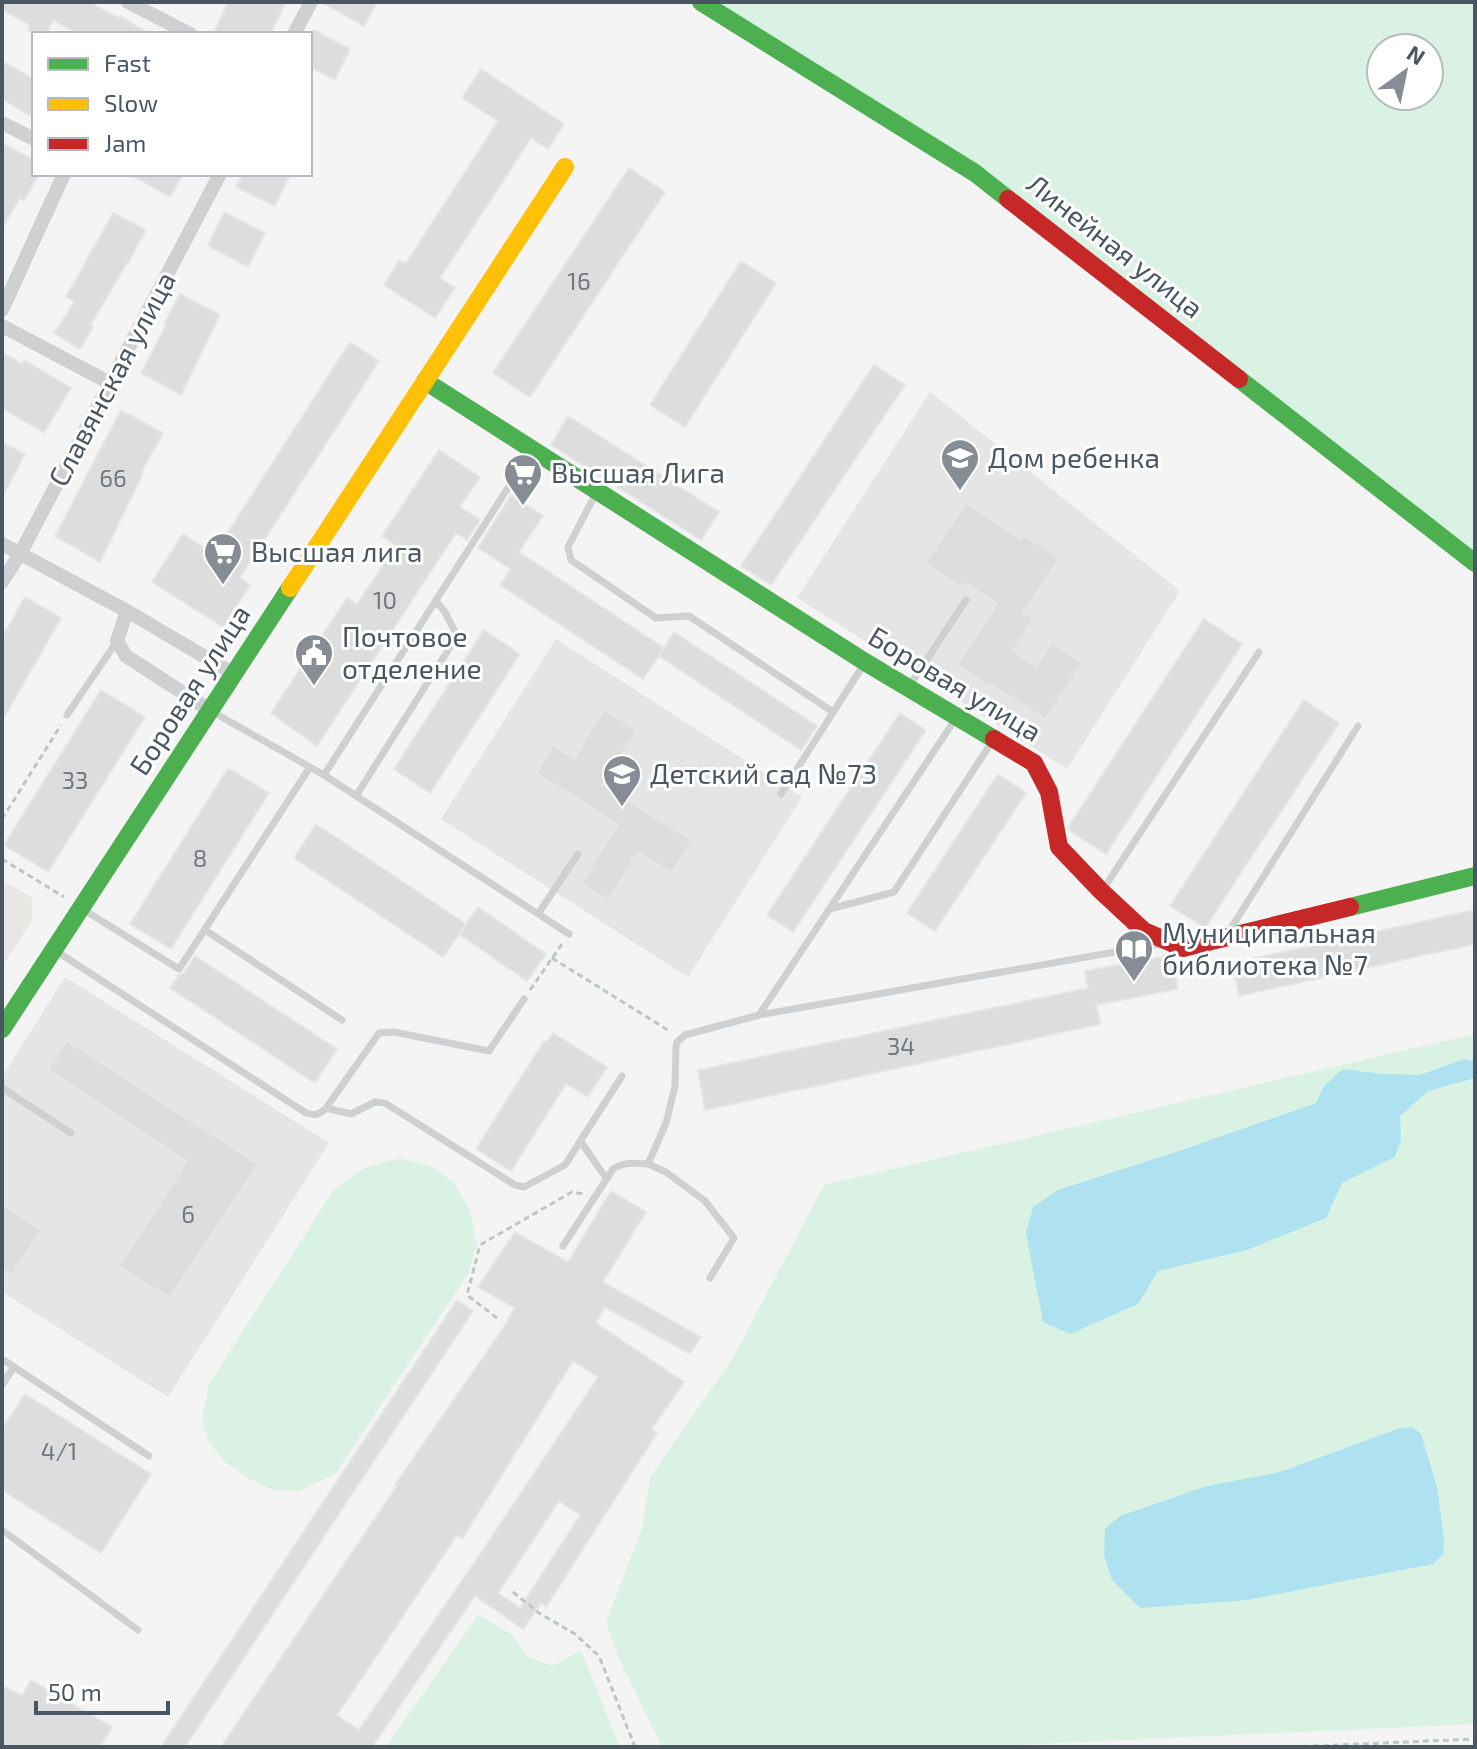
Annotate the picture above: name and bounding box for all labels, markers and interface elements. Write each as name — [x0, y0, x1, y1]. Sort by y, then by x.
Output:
legend — [32, 32, 312, 176]
north arrow — [1365, 32, 1445, 112]
text: N — [1403, 39, 1430, 70]
text: Fast — [104, 48, 151, 77]
text: Slow — [104, 88, 158, 117]
text: Jam — [104, 128, 146, 157]
street label: Линейная улица — [1021, 166, 1210, 324]
street label: Славянская улица — [40, 265, 182, 492]
house number: 16 — [567, 266, 591, 295]
school or university icon: Дом ребенка — [939, 437, 981, 492]
place label: Дом ребенка — [988, 440, 1160, 474]
supermarket icon: Высшая Лига — [502, 452, 544, 507]
place label: Высшая Лига — [551, 455, 725, 489]
house number: 66 — [99, 463, 127, 492]
supermarket icon: Высшая лига — [202, 531, 244, 586]
place label: Высшая лига — [251, 534, 422, 568]
house number: 10 — [373, 585, 397, 614]
street label: Боровая улица — [122, 598, 257, 781]
street label: Боровая улица — [863, 618, 1048, 748]
place label: Почтовое отделение — [342, 619, 482, 685]
public building icon: Почтовое отделение — [293, 632, 335, 687]
school or university icon: Детский сад №73 — [601, 753, 643, 808]
place label: Детский сад №73 — [650, 756, 877, 790]
house number: 33 — [62, 765, 88, 794]
house number: 8 — [193, 843, 207, 872]
place label: Муниципальная библиотека №7 — [1162, 915, 1376, 981]
library icon: Муниципальная библиотека №7 — [1113, 928, 1155, 983]
house number: 34 — [887, 1031, 915, 1060]
house number: 6 — [181, 1199, 195, 1228]
house number: 4/1 — [41, 1436, 77, 1465]
scale bar — [36, 1665, 168, 1715]
text: 50 m — [48, 1677, 102, 1706]

